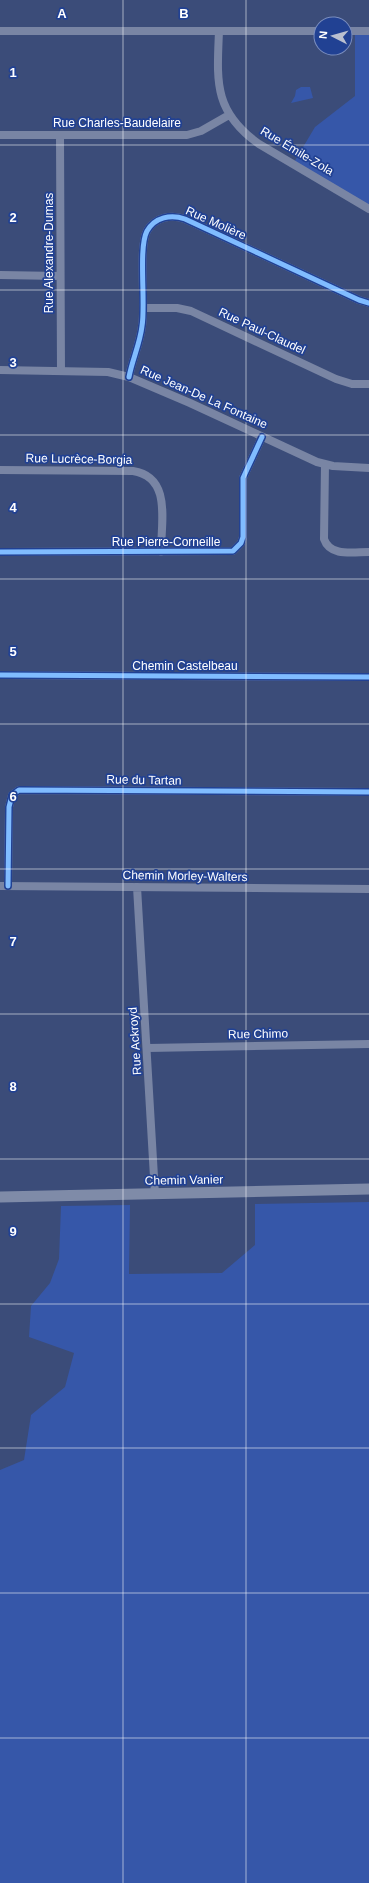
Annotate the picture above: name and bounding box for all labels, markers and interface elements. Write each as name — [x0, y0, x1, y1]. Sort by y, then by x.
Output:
text: A — [57, 6, 67, 21]
text: B — [179, 6, 189, 21]
north arrow — [313, 16, 353, 56]
text: N — [317, 30, 329, 40]
text: 1 — [9, 65, 17, 80]
street label: Rue Charles-Baudelaire — [53, 116, 181, 130]
street label: Rue Émile-Zola — [258, 123, 337, 178]
street label: Rue Alexandre-Dumas — [42, 193, 56, 313]
street label: Rue Molière — [184, 203, 249, 243]
text: 2 — [9, 210, 17, 225]
street label: Rue Paul-Claudel — [216, 305, 308, 357]
text: 3 — [9, 355, 17, 370]
street label: Rue Jean-De La Fontaine — [138, 363, 270, 431]
street label: Rue Lucrèce-Borgia — [26, 451, 133, 467]
text: 4 — [9, 500, 17, 515]
street label: Rue Pierre-Corneille — [112, 535, 221, 549]
text: 5 — [9, 644, 17, 659]
street label: Chemin Castelbeau — [132, 659, 238, 673]
street label: Rue du Tartan — [106, 772, 182, 788]
text: 6 — [9, 789, 17, 804]
street label: Chemin Morley-Walters — [122, 868, 248, 884]
text: 7 — [9, 934, 17, 949]
street label: Rue Ackroyd — [126, 1007, 144, 1075]
street label: Rue Chimo — [228, 1026, 288, 1042]
text: 8 — [9, 1079, 17, 1094]
street label: Chemin Vanier — [145, 1172, 223, 1188]
text: 9 — [9, 1224, 17, 1239]

